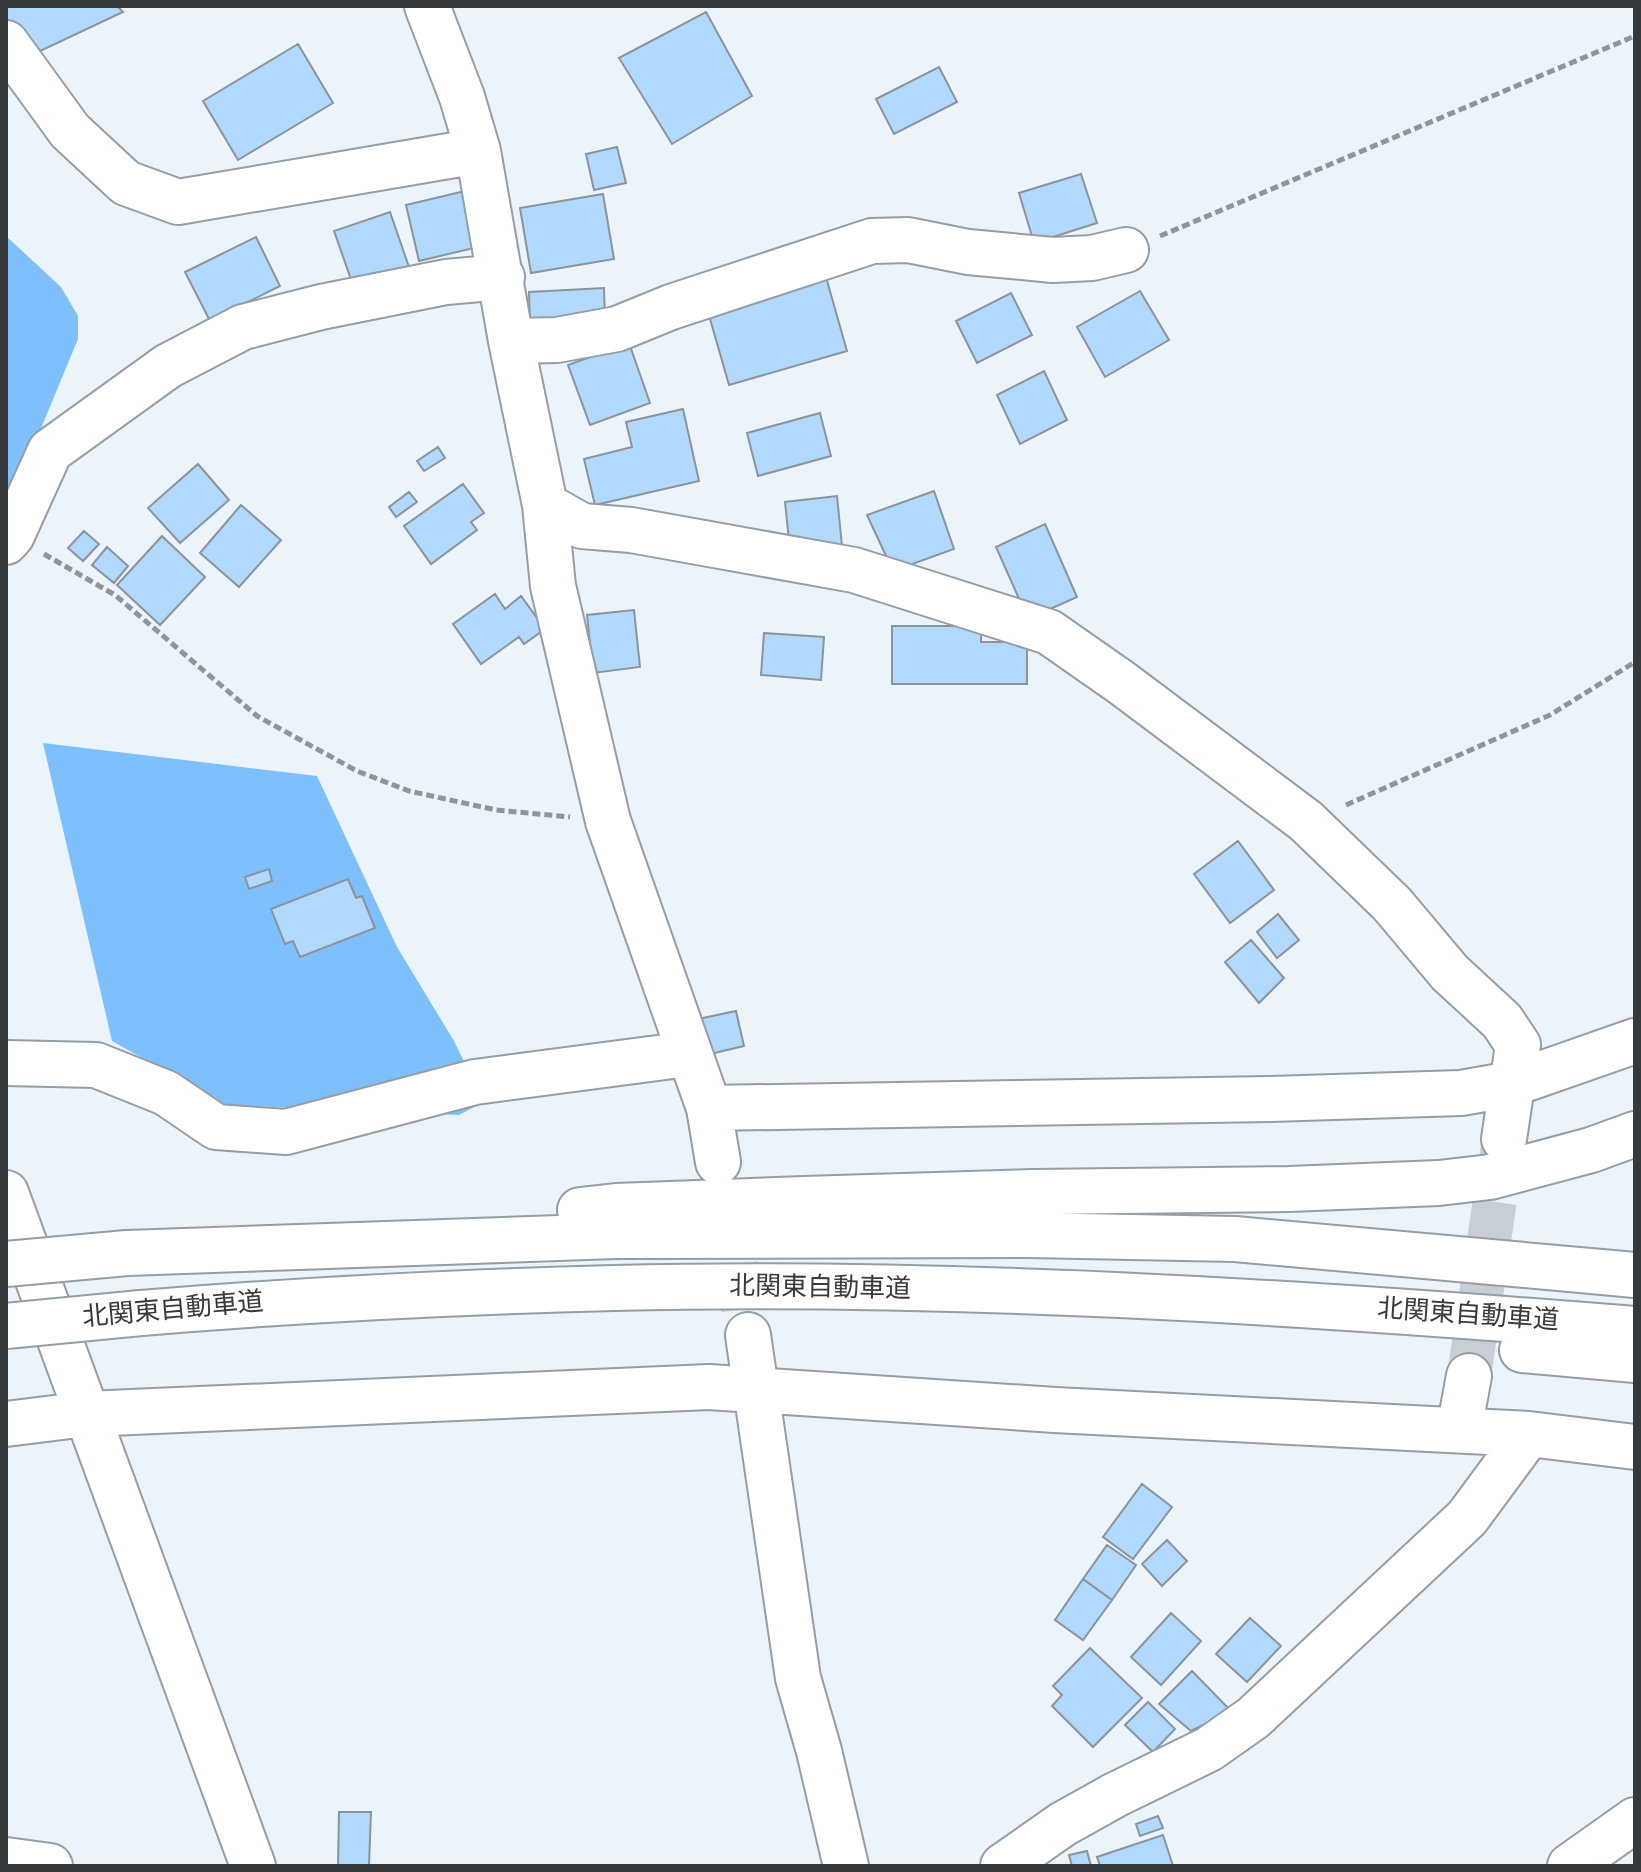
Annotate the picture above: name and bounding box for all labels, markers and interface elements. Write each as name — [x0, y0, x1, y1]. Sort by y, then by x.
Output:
street label: 北関東自動車道 — [729, 1271, 911, 1307]
street label: 北関東自動車道 — [81, 1287, 265, 1335]
street label: 北関東自動車道 — [1376, 1293, 1560, 1339]

